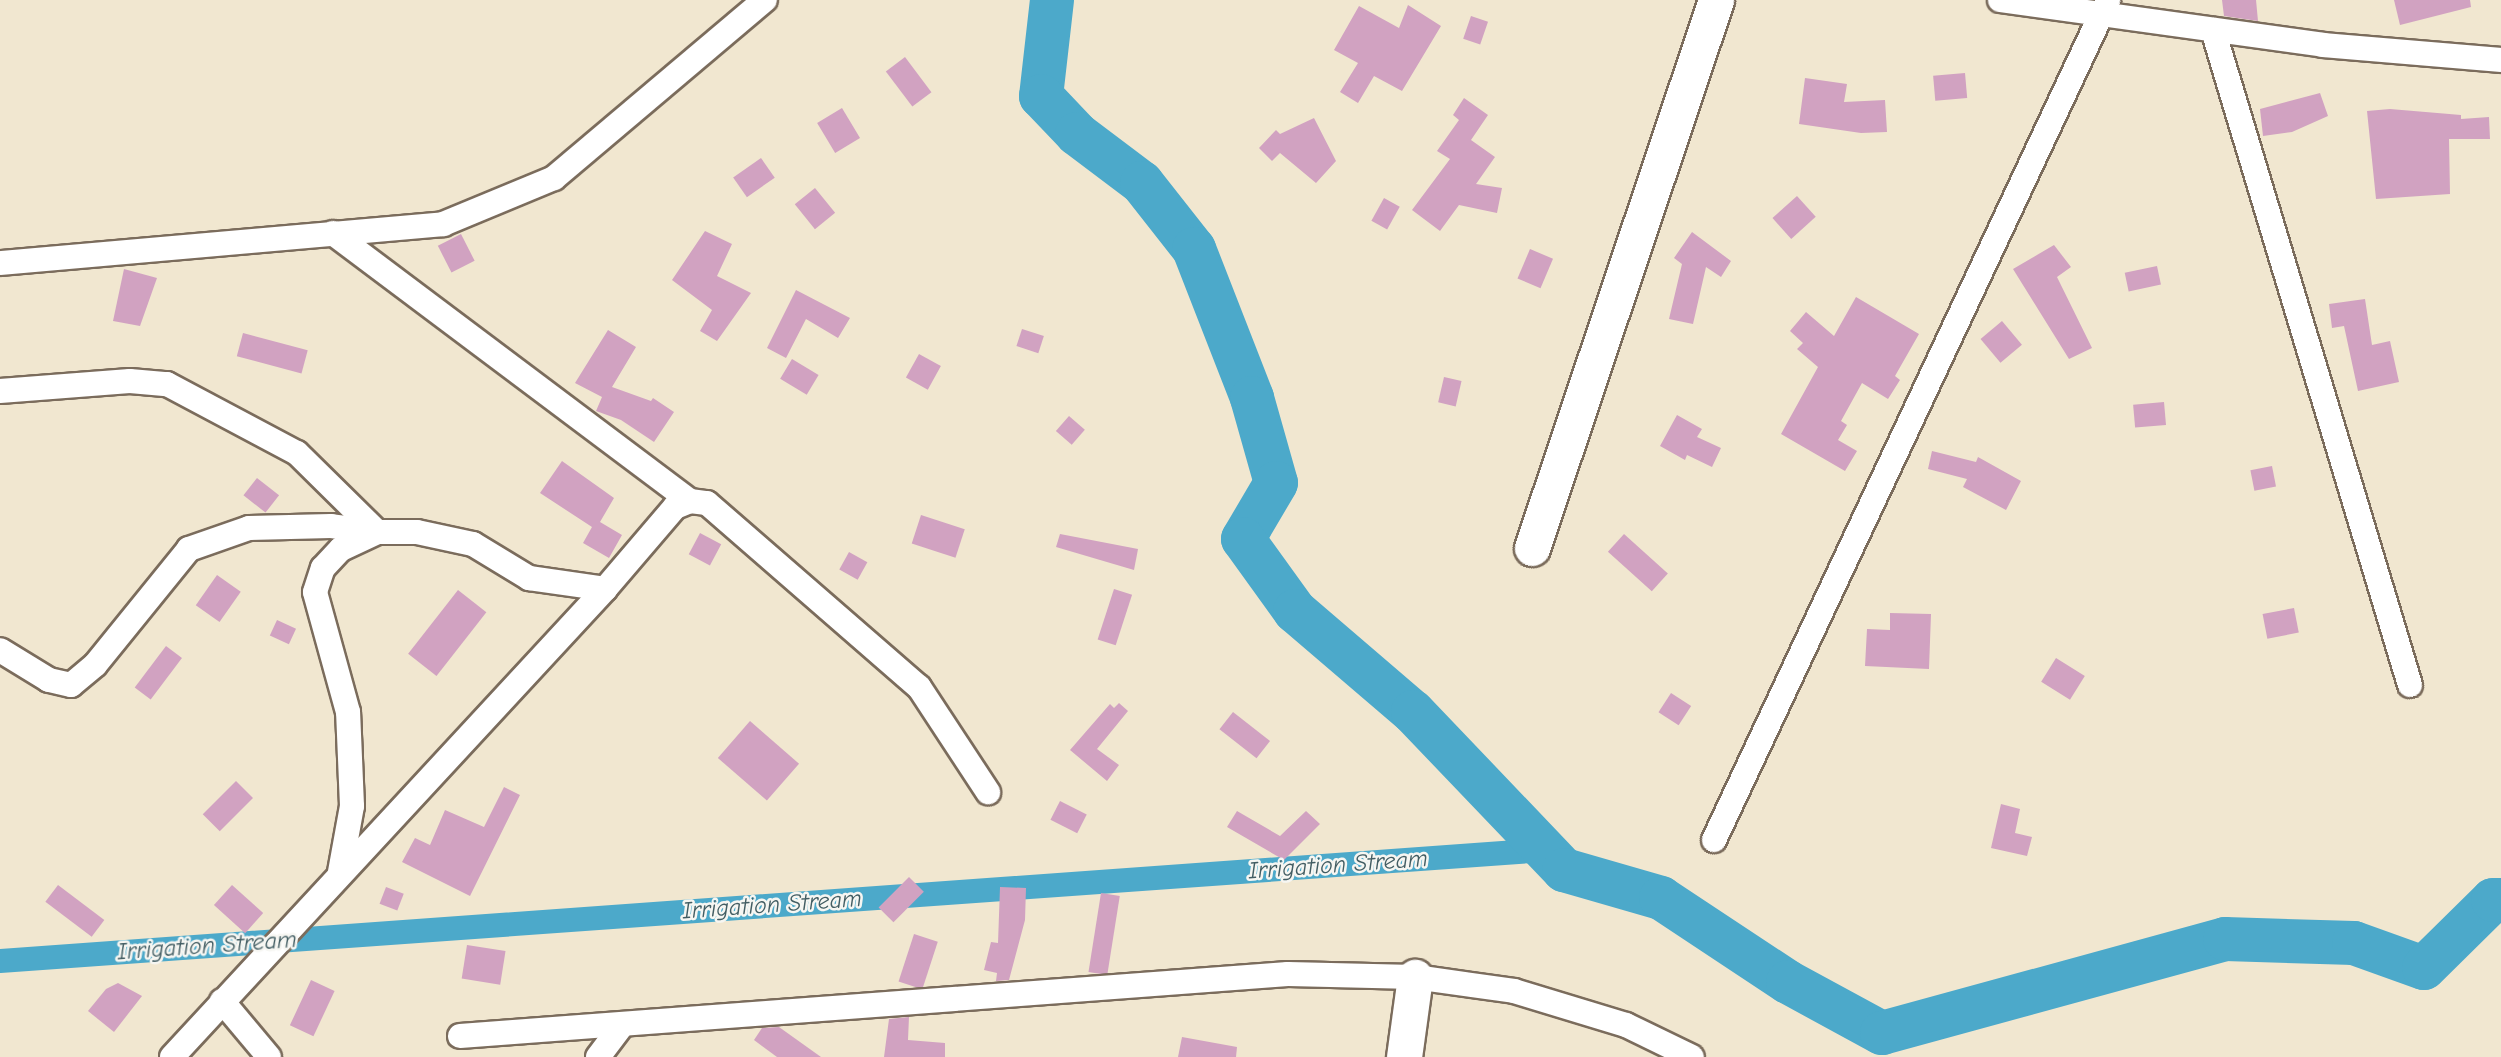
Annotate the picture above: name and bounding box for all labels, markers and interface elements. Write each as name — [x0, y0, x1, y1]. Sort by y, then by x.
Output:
water label: Irrigation Stream — [1247, 844, 1429, 886]
water label: Irrigation Stream — [681, 884, 863, 926]
water label: Irrigation Stream — [116, 925, 298, 967]

